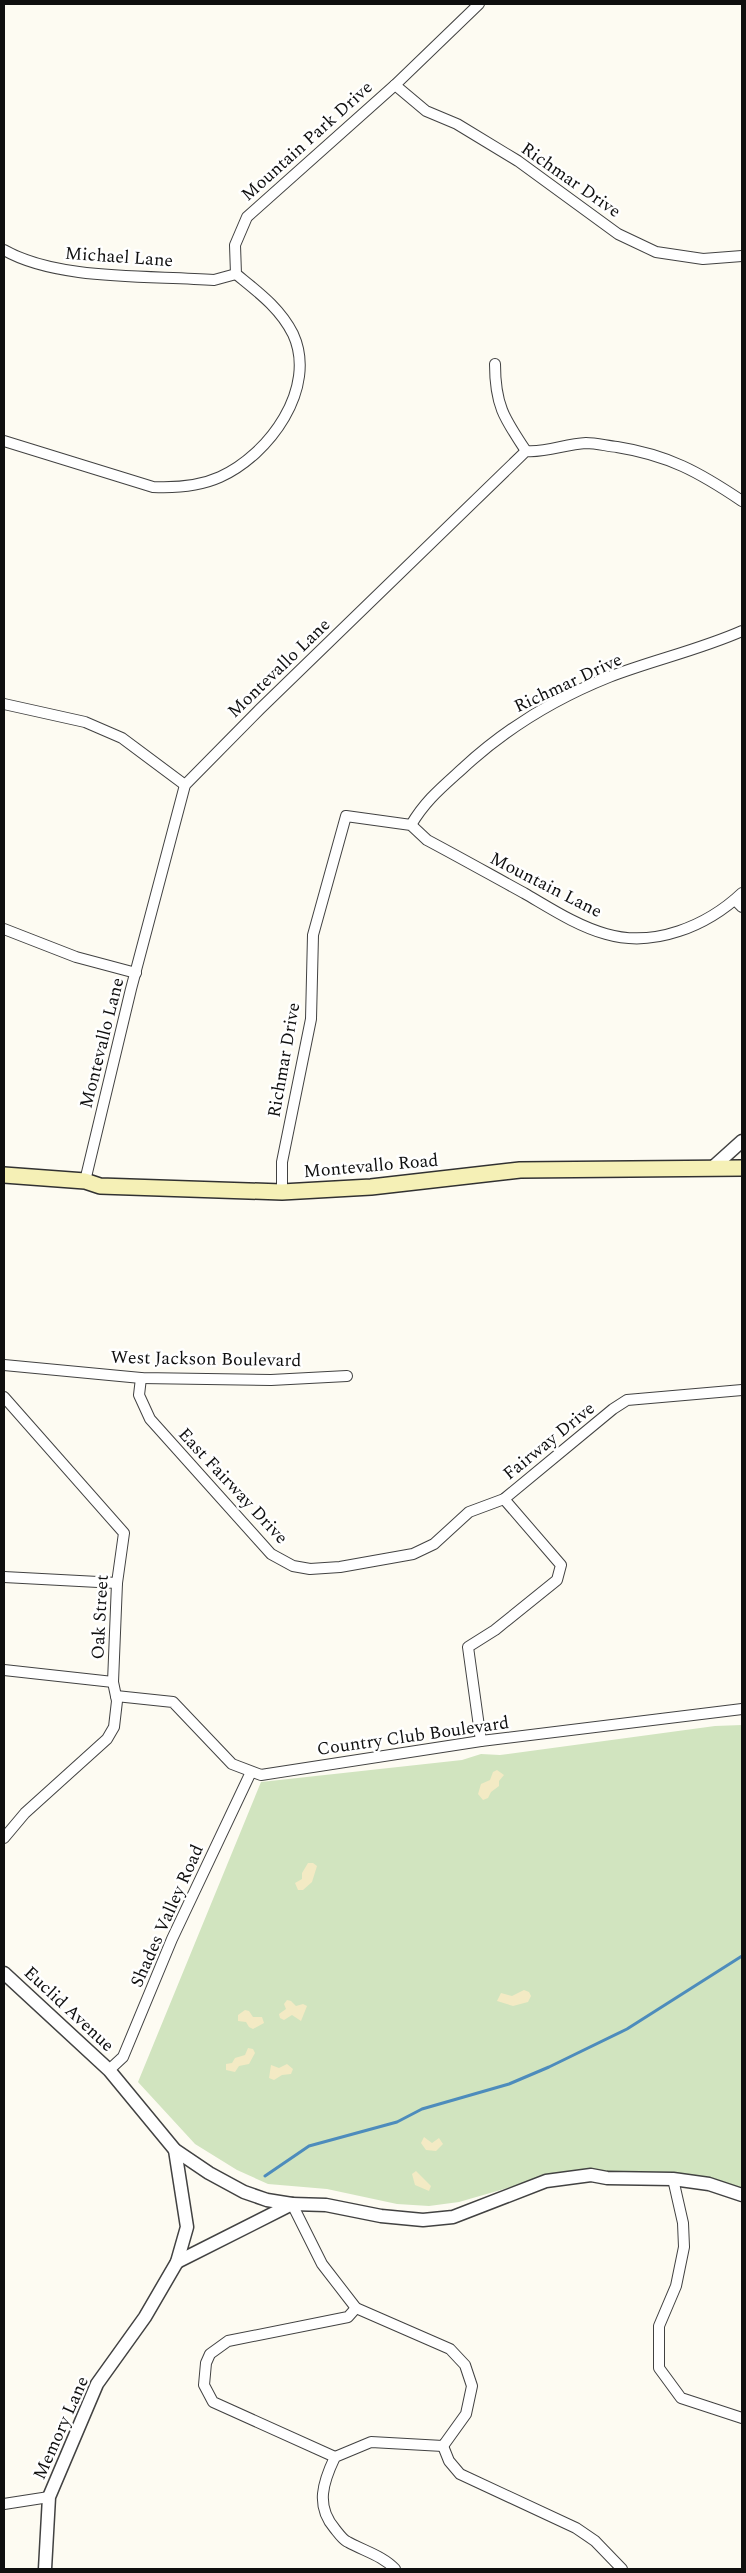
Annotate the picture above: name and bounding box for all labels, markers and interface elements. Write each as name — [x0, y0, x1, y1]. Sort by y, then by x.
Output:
street label: Mountain Park Drive — [235, 74, 379, 208]
street label: Richmar Drive — [516, 136, 626, 224]
street label: Michael Lane — [64, 240, 174, 274]
street label: Montevallo Lane — [221, 612, 337, 724]
street label: Richmar Drive — [509, 646, 627, 720]
street label: Mountain Lane — [485, 845, 607, 925]
street label: Montevallo Lane — [73, 975, 131, 1111]
street label: Richmar Drive — [261, 1000, 307, 1120]
street label: Montevallo Road — [302, 1147, 440, 1185]
street label: West Jackson Boulevard — [110, 1344, 302, 1374]
street label: Fairway Drive — [497, 1395, 601, 1487]
street label: East Fairway Drive — [172, 1422, 294, 1550]
street label: Oak Street — [84, 1574, 116, 1660]
street label: Country Club Boulevard — [315, 1709, 511, 1763]
street label: Shades Valley Road — [123, 1840, 211, 1992]
street label: Euclid Avenue — [18, 1960, 120, 2058]
street label: Memory Lane — [26, 2372, 96, 2484]

